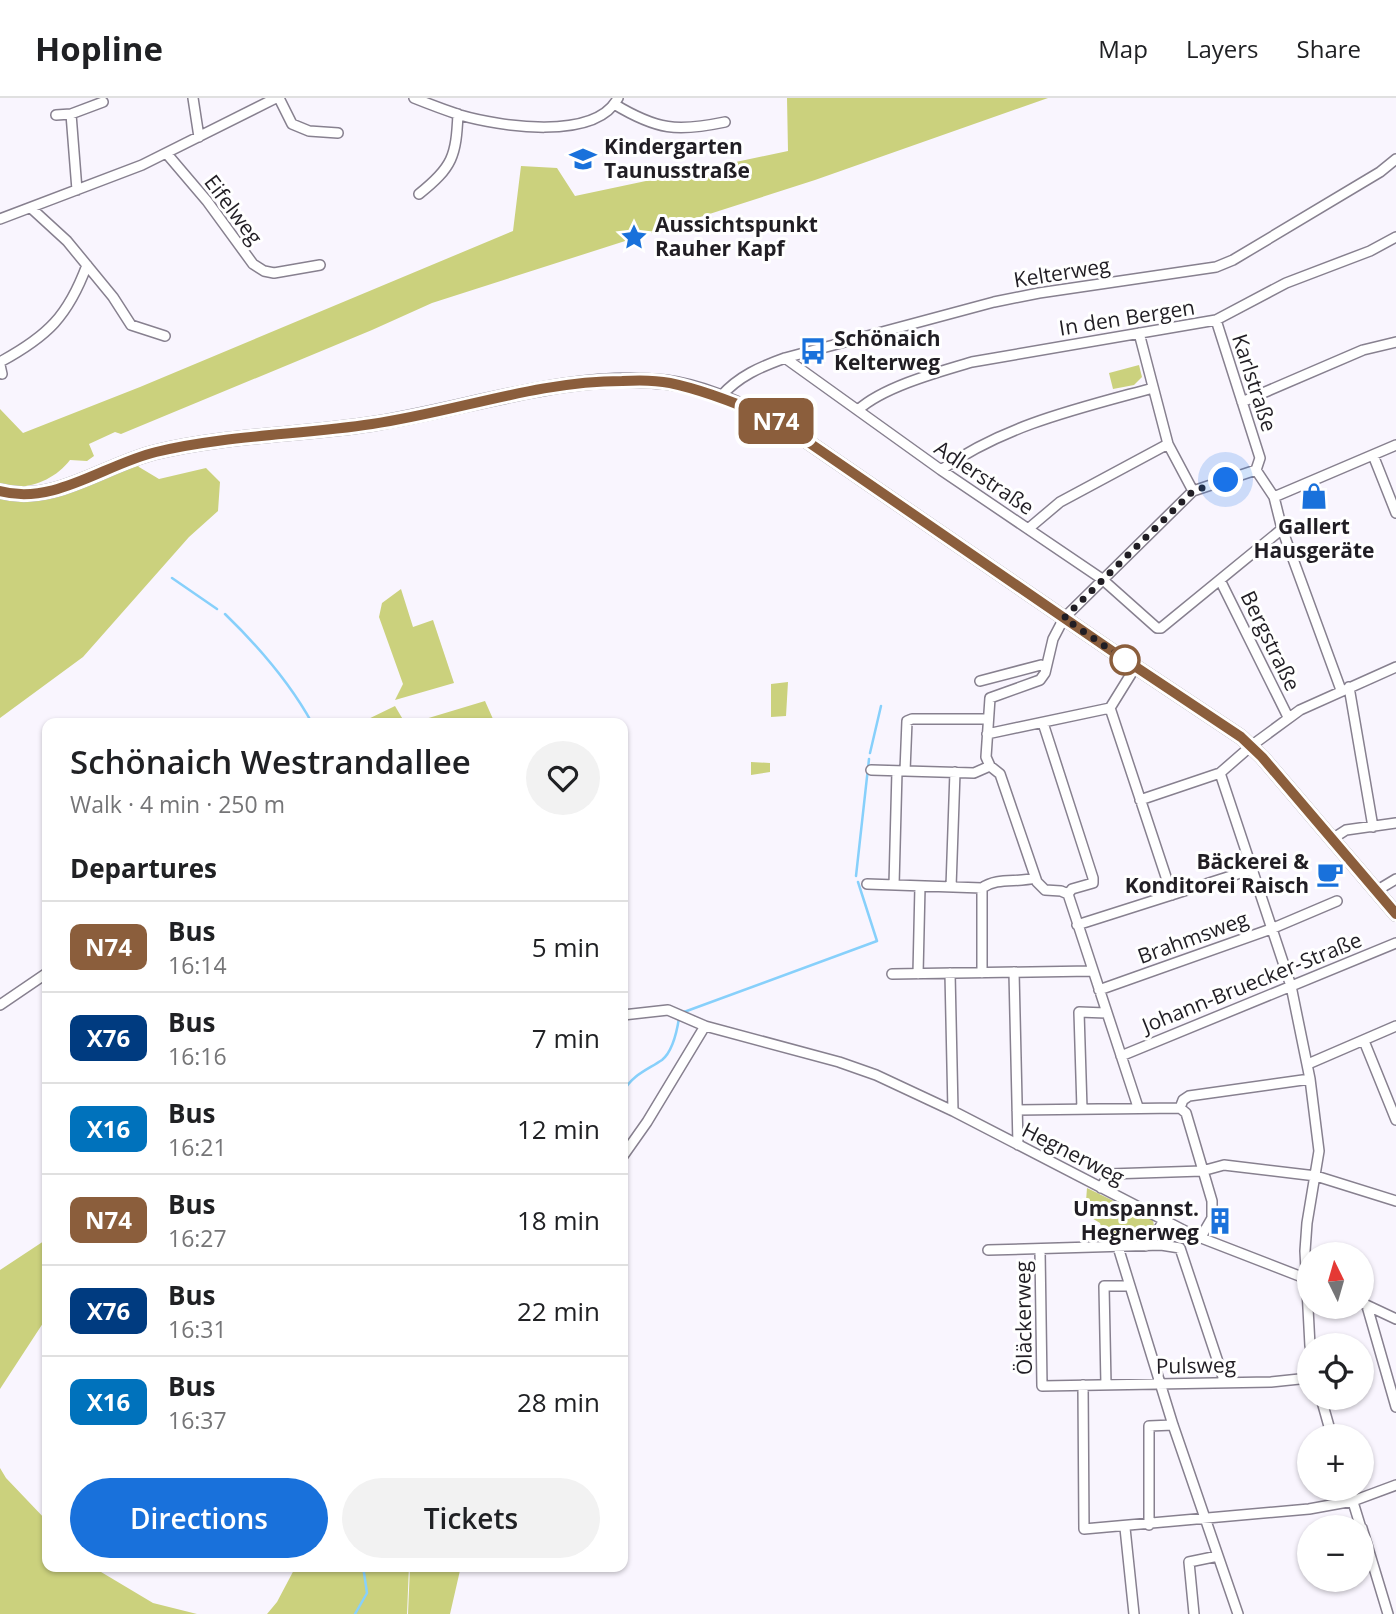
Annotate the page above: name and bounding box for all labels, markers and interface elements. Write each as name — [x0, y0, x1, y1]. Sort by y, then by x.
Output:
text: Hopline — [35, 26, 163, 71]
text: Map — [1098, 32, 1148, 65]
text: Layers — [1186, 32, 1259, 65]
text: Share — [1297, 32, 1361, 65]
place label: Kindergarten Taunusstraße — [604, 132, 750, 184]
school or university icon: Kindergarten Taunusstraße — [568, 144, 598, 174]
street label: Eifelweg — [198, 169, 269, 250]
place label: Aussichtspunkt Rauher Kapf — [655, 210, 818, 262]
place icon: Aussichtspunkt Rauher Kapf — [619, 222, 649, 252]
street label: Kelterweg — [1012, 251, 1112, 293]
street label: In den Bergen — [1057, 292, 1197, 342]
place label: Schönaich Kelterweg — [834, 324, 941, 376]
street label: Karlstraße — [1226, 330, 1284, 435]
bus stop icon: Schönaich Kelterweg — [798, 336, 828, 366]
line badge: N74 — [736, 398, 816, 444]
text: N74 — [753, 404, 799, 437]
street label: Adlerstraße — [929, 434, 1040, 521]
your location — [1208, 462, 1243, 497]
shop icon: Gallert Hausgeräte — [1299, 481, 1329, 511]
place label: Gallert Hausgeräte — [1253, 512, 1375, 564]
street label: Bergstraße — [1235, 586, 1307, 695]
unlabelled marker — [1110, 645, 1140, 675]
text: Schönaich Westrandallee — [70, 739, 471, 784]
button: heart — [526, 741, 600, 815]
text: Walk · 4 min · 250 m — [70, 788, 285, 820]
place label: Bäckerei & Konditorei Raisch — [1125, 847, 1309, 899]
text: Departures — [70, 850, 217, 886]
cafe icon: Bäckerei & Konditorei Raisch — [1315, 859, 1345, 889]
street label: Brahmsweg — [1134, 904, 1252, 970]
text: Bus — [168, 913, 215, 949]
street label: Johann-Bruecker-Straße — [1136, 925, 1366, 1040]
text: 5 min — [532, 929, 600, 965]
text: N74 — [85, 930, 132, 963]
text: 16:14 — [168, 949, 227, 981]
text: Bus — [168, 1004, 215, 1040]
text: 7 min — [532, 1020, 600, 1056]
text: X76 — [87, 1021, 130, 1054]
text: 16:16 — [168, 1040, 227, 1072]
text: Bus — [168, 1095, 215, 1131]
text: 12 min — [517, 1111, 600, 1147]
text: X16 — [87, 1112, 130, 1145]
street label: Hegnerweg — [1017, 1115, 1129, 1191]
text: 16:21 — [168, 1131, 227, 1163]
text: Bus — [168, 1186, 215, 1222]
place label: Umspannst. Hegnerweg — [1073, 1194, 1199, 1246]
text: 18 min — [517, 1202, 600, 1238]
text: N74 — [85, 1203, 132, 1236]
building icon: Umspannst. Hegnerweg — [1205, 1206, 1235, 1236]
text: 16:27 — [168, 1222, 227, 1254]
north arrow — [1297, 1242, 1374, 1320]
map controls — [1297, 1242, 1374, 1592]
street label: Öläckerweg — [1008, 1261, 1038, 1375]
text: Bus — [168, 1277, 215, 1313]
text: 22 min — [517, 1293, 600, 1329]
text: X76 — [87, 1294, 130, 1327]
text: 16:31 — [168, 1313, 227, 1345]
button: locate — [1297, 1333, 1374, 1410]
street label: Pulsweg — [1156, 1350, 1236, 1380]
text: Bus — [168, 1368, 215, 1404]
text: 28 min — [517, 1384, 600, 1420]
text: X16 — [87, 1385, 130, 1418]
text: 16:37 — [168, 1404, 227, 1436]
button: + — [1297, 1424, 1374, 1501]
button: Directions — [70, 1478, 328, 1558]
button: Tickets — [342, 1478, 600, 1558]
button: − — [1297, 1515, 1374, 1592]

